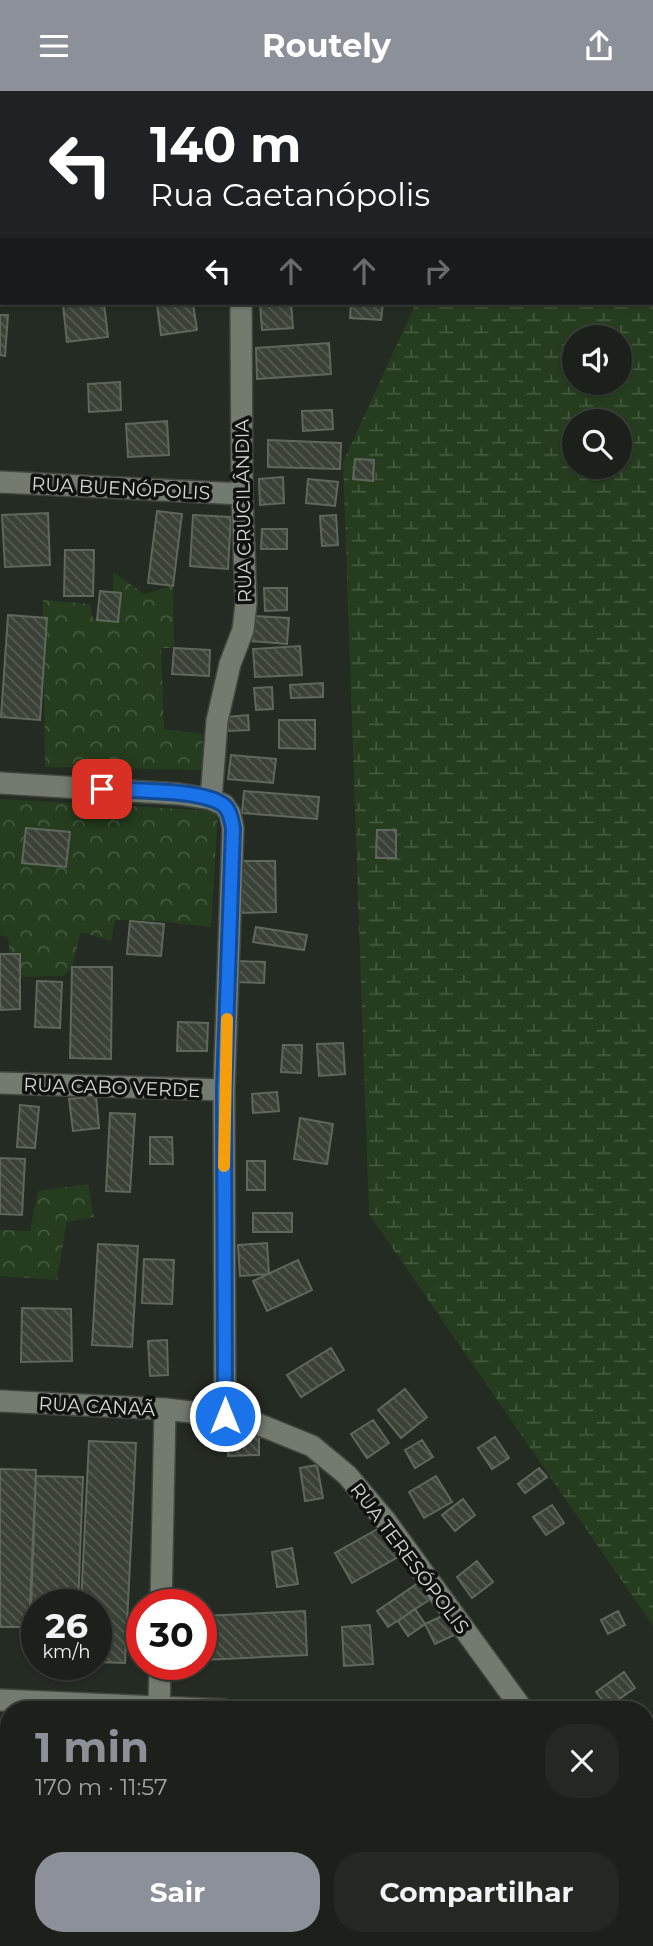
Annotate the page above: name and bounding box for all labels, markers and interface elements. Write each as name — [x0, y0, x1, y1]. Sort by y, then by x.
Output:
text: Routely — [262, 26, 391, 65]
icon: menu — [35, 27, 73, 65]
icon: share — [580, 27, 618, 65]
text: 140 m — [150, 115, 302, 174]
icon: left — [35, 119, 126, 210]
text: Rua Caetanópolis — [150, 175, 430, 214]
icon: left — [199, 252, 237, 290]
icon: ahead — [272, 252, 310, 290]
icon: ahead — [345, 252, 383, 290]
icon: right — [418, 252, 456, 290]
map controls — [562, 325, 632, 479]
button: sound — [562, 325, 632, 395]
button: search — [562, 409, 632, 479]
street label: RUA CRUCILÂNDIA — [230, 418, 257, 603]
street label: RUA BUENÓPOLIS — [31, 472, 211, 505]
pin — [72, 759, 132, 819]
icon: arrive — [83, 770, 121, 808]
street label: RUA CABO VERDE — [23, 1073, 201, 1102]
position arrow — [188, 1379, 262, 1453]
street label: RUA CANAÃ — [38, 1392, 156, 1421]
street label: RUA TERESÓPOLIS — [345, 1478, 474, 1638]
speed limit sign: 30 — [126, 1589, 217, 1680]
text: 26 — [45, 1604, 88, 1647]
text: km/h — [42, 1641, 91, 1663]
text: 1 min — [35, 1721, 149, 1773]
button: close — [545, 1724, 619, 1798]
text: 170 m · 11:57 — [35, 1773, 168, 1801]
button: Sair — [35, 1852, 320, 1932]
button: Compartilhar — [334, 1852, 619, 1932]

